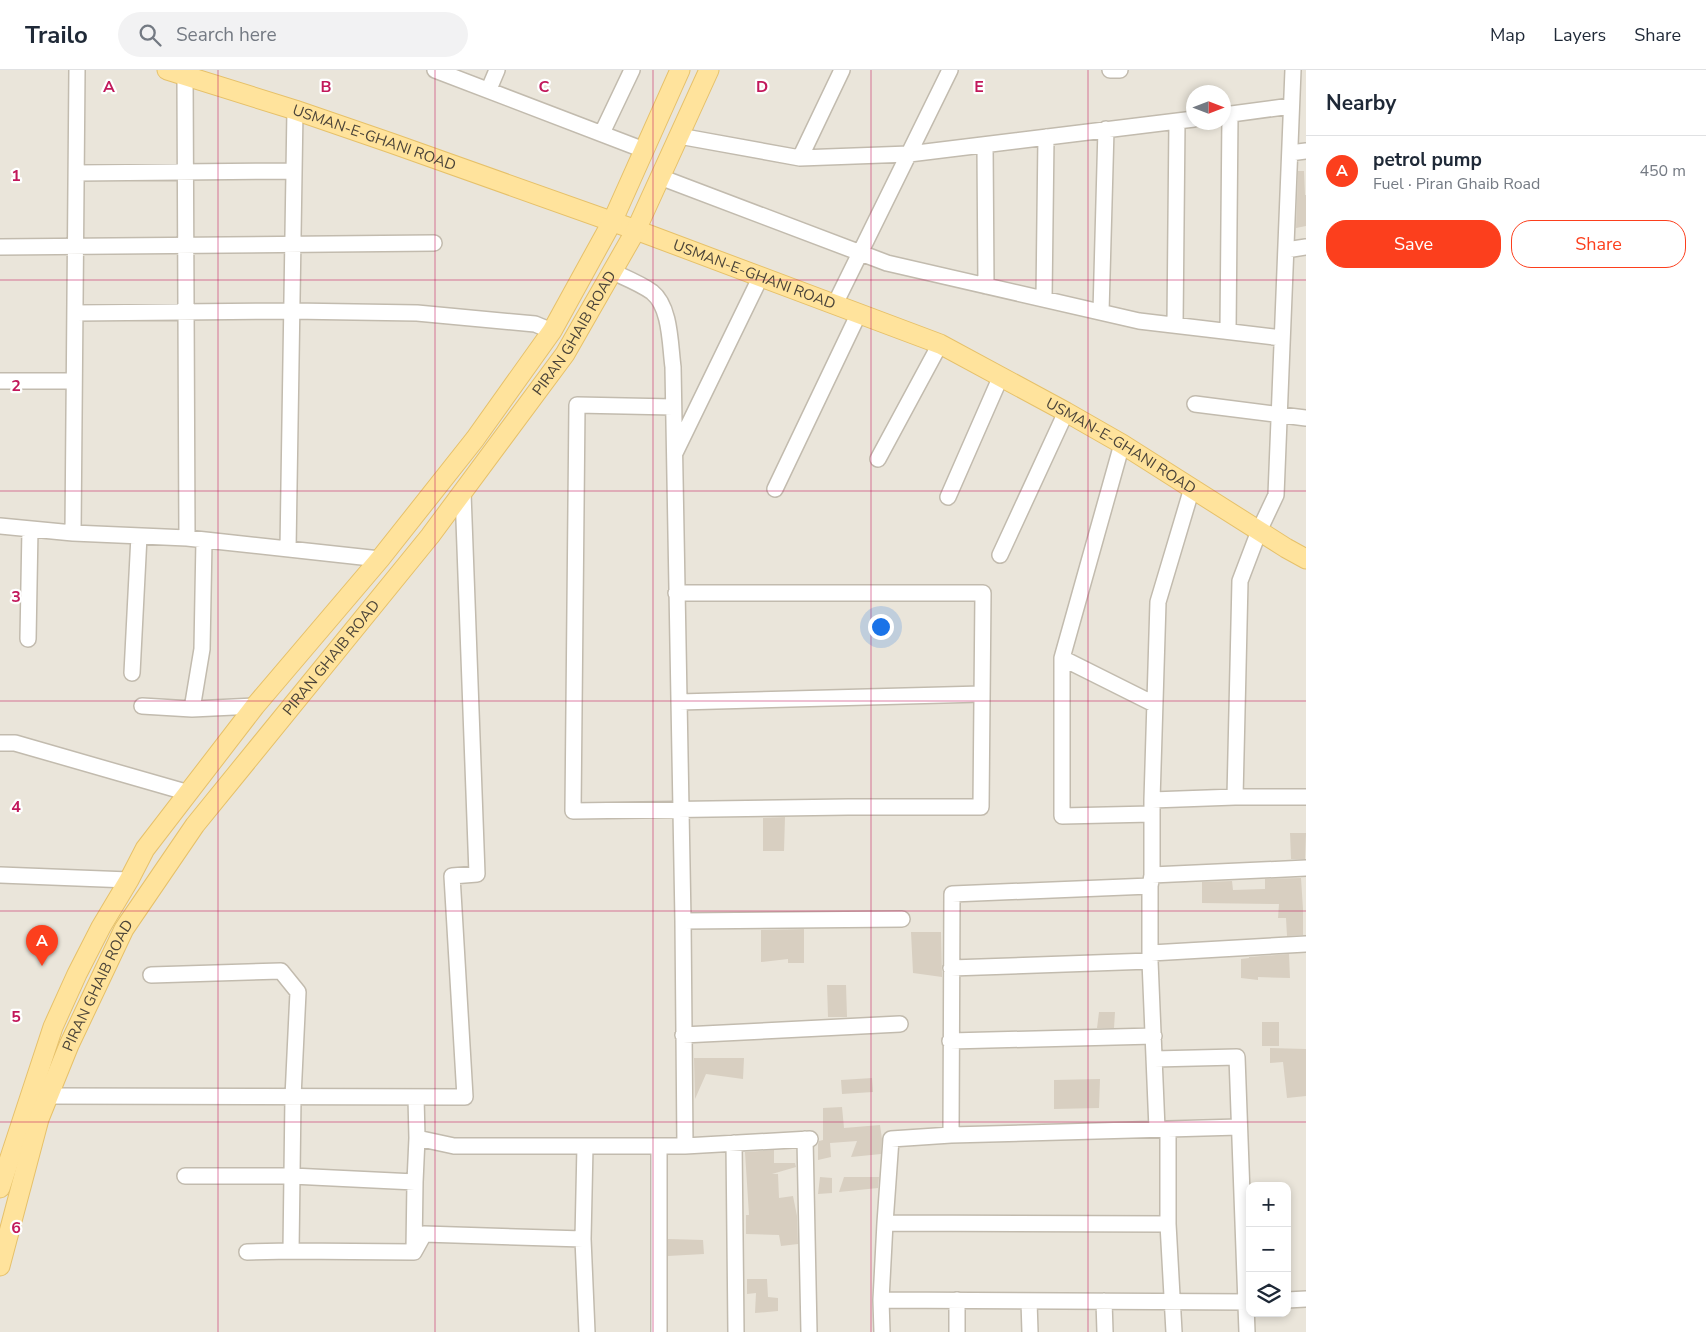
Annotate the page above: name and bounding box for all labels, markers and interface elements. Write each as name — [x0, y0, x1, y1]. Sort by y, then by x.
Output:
search box — [118, 12, 468, 57]
text: Trailo — [25, 19, 88, 51]
icon: search — [136, 21, 164, 49]
text: Search here — [176, 22, 277, 48]
text: Map — [1490, 23, 1525, 47]
text: Layers — [1553, 23, 1606, 47]
text: Share — [1634, 23, 1681, 47]
text: A — [103, 76, 115, 98]
text: B — [320, 76, 332, 98]
text: C — [539, 76, 550, 98]
text: D — [756, 76, 768, 98]
text: E — [974, 76, 984, 98]
north arrow — [1186, 85, 1231, 130]
text: Nearby — [1326, 89, 1396, 117]
street label: USMAN-E-GHANI ROAD — [290, 100, 459, 175]
text: petrol pump — [1373, 147, 1482, 173]
text: A — [1336, 160, 1348, 182]
text: 450 m — [1639, 160, 1686, 182]
text: 1 — [11, 165, 21, 187]
text: Fuel · Piran Ghaib Road — [1373, 173, 1540, 195]
button: Save — [1326, 220, 1501, 268]
button: Share — [1511, 220, 1686, 268]
street label: USMAN-E-GHANI ROAD — [670, 235, 838, 314]
street label: PIRAN GHAIB ROAD — [528, 267, 621, 399]
text: 2 — [11, 375, 21, 397]
street label: USMAN-E-GHANI ROAD — [1042, 393, 1200, 499]
text: 3 — [11, 586, 21, 608]
street label: PIRAN GHAIB ROAD — [278, 596, 384, 720]
your location — [868, 614, 894, 640]
text: 4 — [11, 796, 21, 818]
street label: PIRAN GHAIB ROAD — [58, 916, 138, 1054]
pin: A — [26, 925, 58, 966]
text: 5 — [11, 1006, 21, 1028]
map controls — [1246, 1182, 1291, 1317]
button: + — [1246, 1182, 1291, 1227]
text: 6 — [11, 1217, 21, 1239]
button: − — [1246, 1227, 1291, 1272]
button: layers — [1246, 1272, 1291, 1317]

